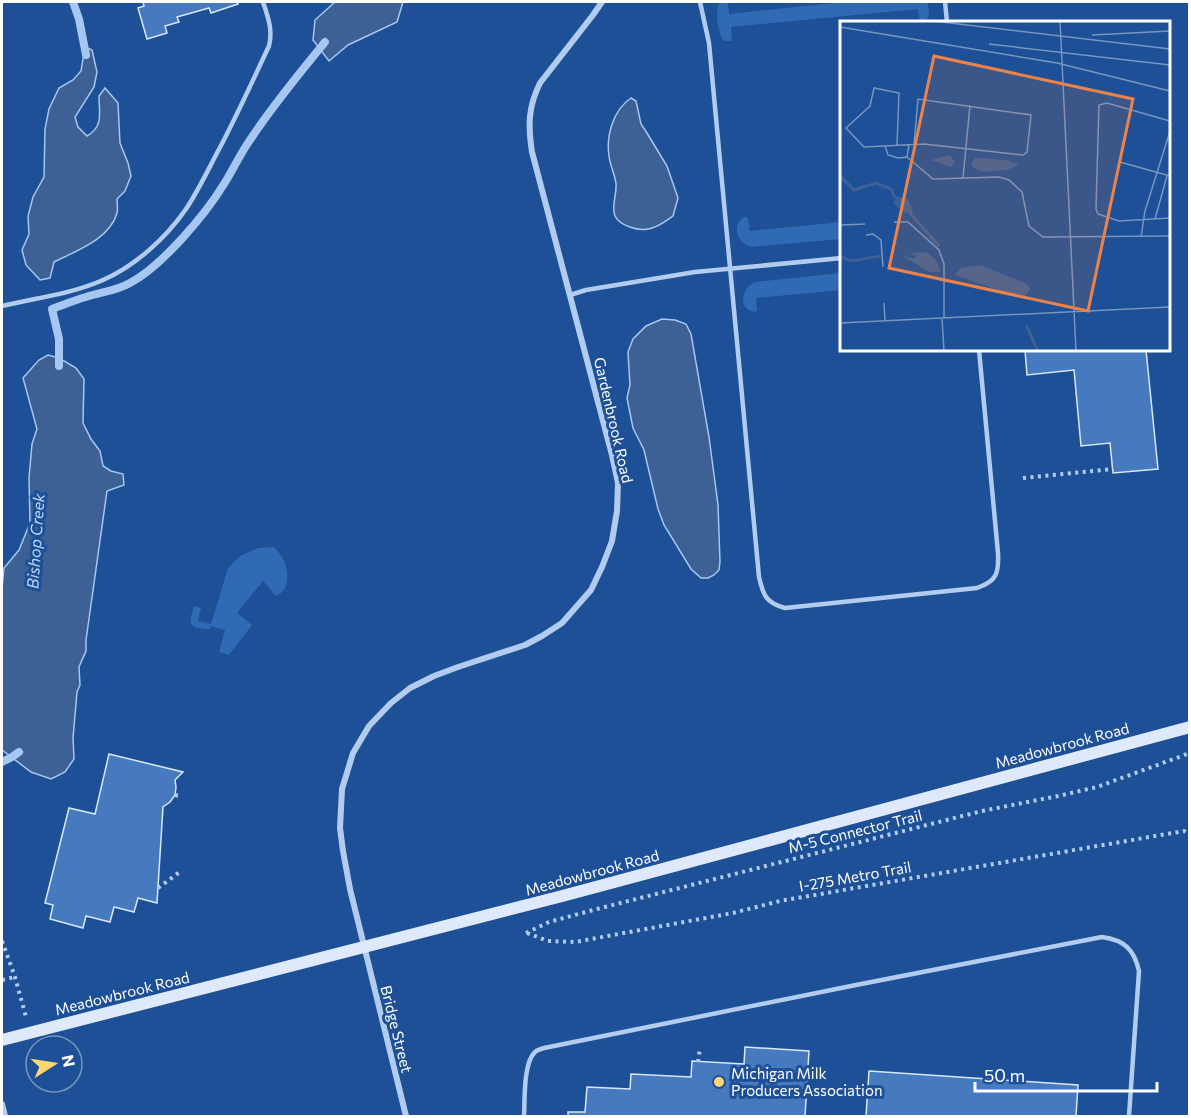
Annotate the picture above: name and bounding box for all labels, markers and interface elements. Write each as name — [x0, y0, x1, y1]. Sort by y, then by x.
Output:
inset map — [840, 21, 1170, 351]
street label: Gardenbrook Road — [591, 355, 637, 485]
water label: Bishop Creek — [22, 492, 48, 589]
street label: Meadowbrook Road — [993, 718, 1131, 772]
street label: M-5 Connector Trail — [786, 806, 924, 856]
street label: Meadowbrook Road — [523, 845, 661, 899]
street label: I-275 Metro Trail — [797, 857, 913, 895]
street label: Meadowbrook Road — [53, 968, 191, 1018]
street label: Bridge Street — [377, 983, 417, 1075]
north arrow — [24, 1034, 84, 1094]
text: N — [59, 1053, 80, 1069]
scale bar — [975, 1055, 1156, 1093]
place label: Michigan Milk Producers Association — [731, 1064, 883, 1099]
text: 50 m — [984, 1064, 1025, 1086]
marker: Michigan Milk Producers Association — [712, 1075, 726, 1089]

